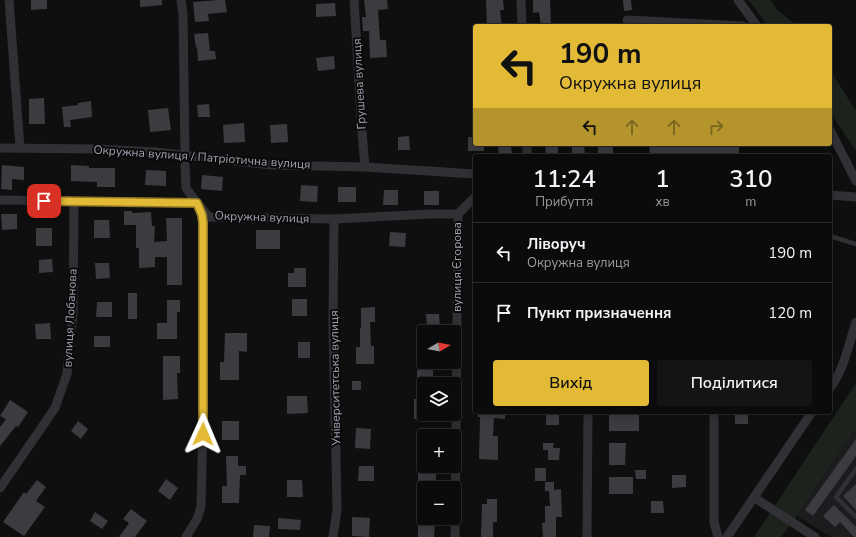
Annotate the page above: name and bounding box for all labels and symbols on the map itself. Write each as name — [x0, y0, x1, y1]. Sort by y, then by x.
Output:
street label: Грушева вулиця — [349, 38, 369, 130]
street label: Окружна вулиця / Патріотична вулиця — [93, 141, 311, 173]
pin — [27, 184, 61, 218]
street label: Окружна вулиця — [214, 207, 310, 227]
street label: вулиця Єгорова — [449, 222, 465, 312]
street label: вулиця Лобанова — [59, 268, 81, 368]
street label: Університетська вулиця — [326, 310, 344, 447]
north arrow — [417, 325, 461, 369]
position arrow — [182, 413, 224, 455]

